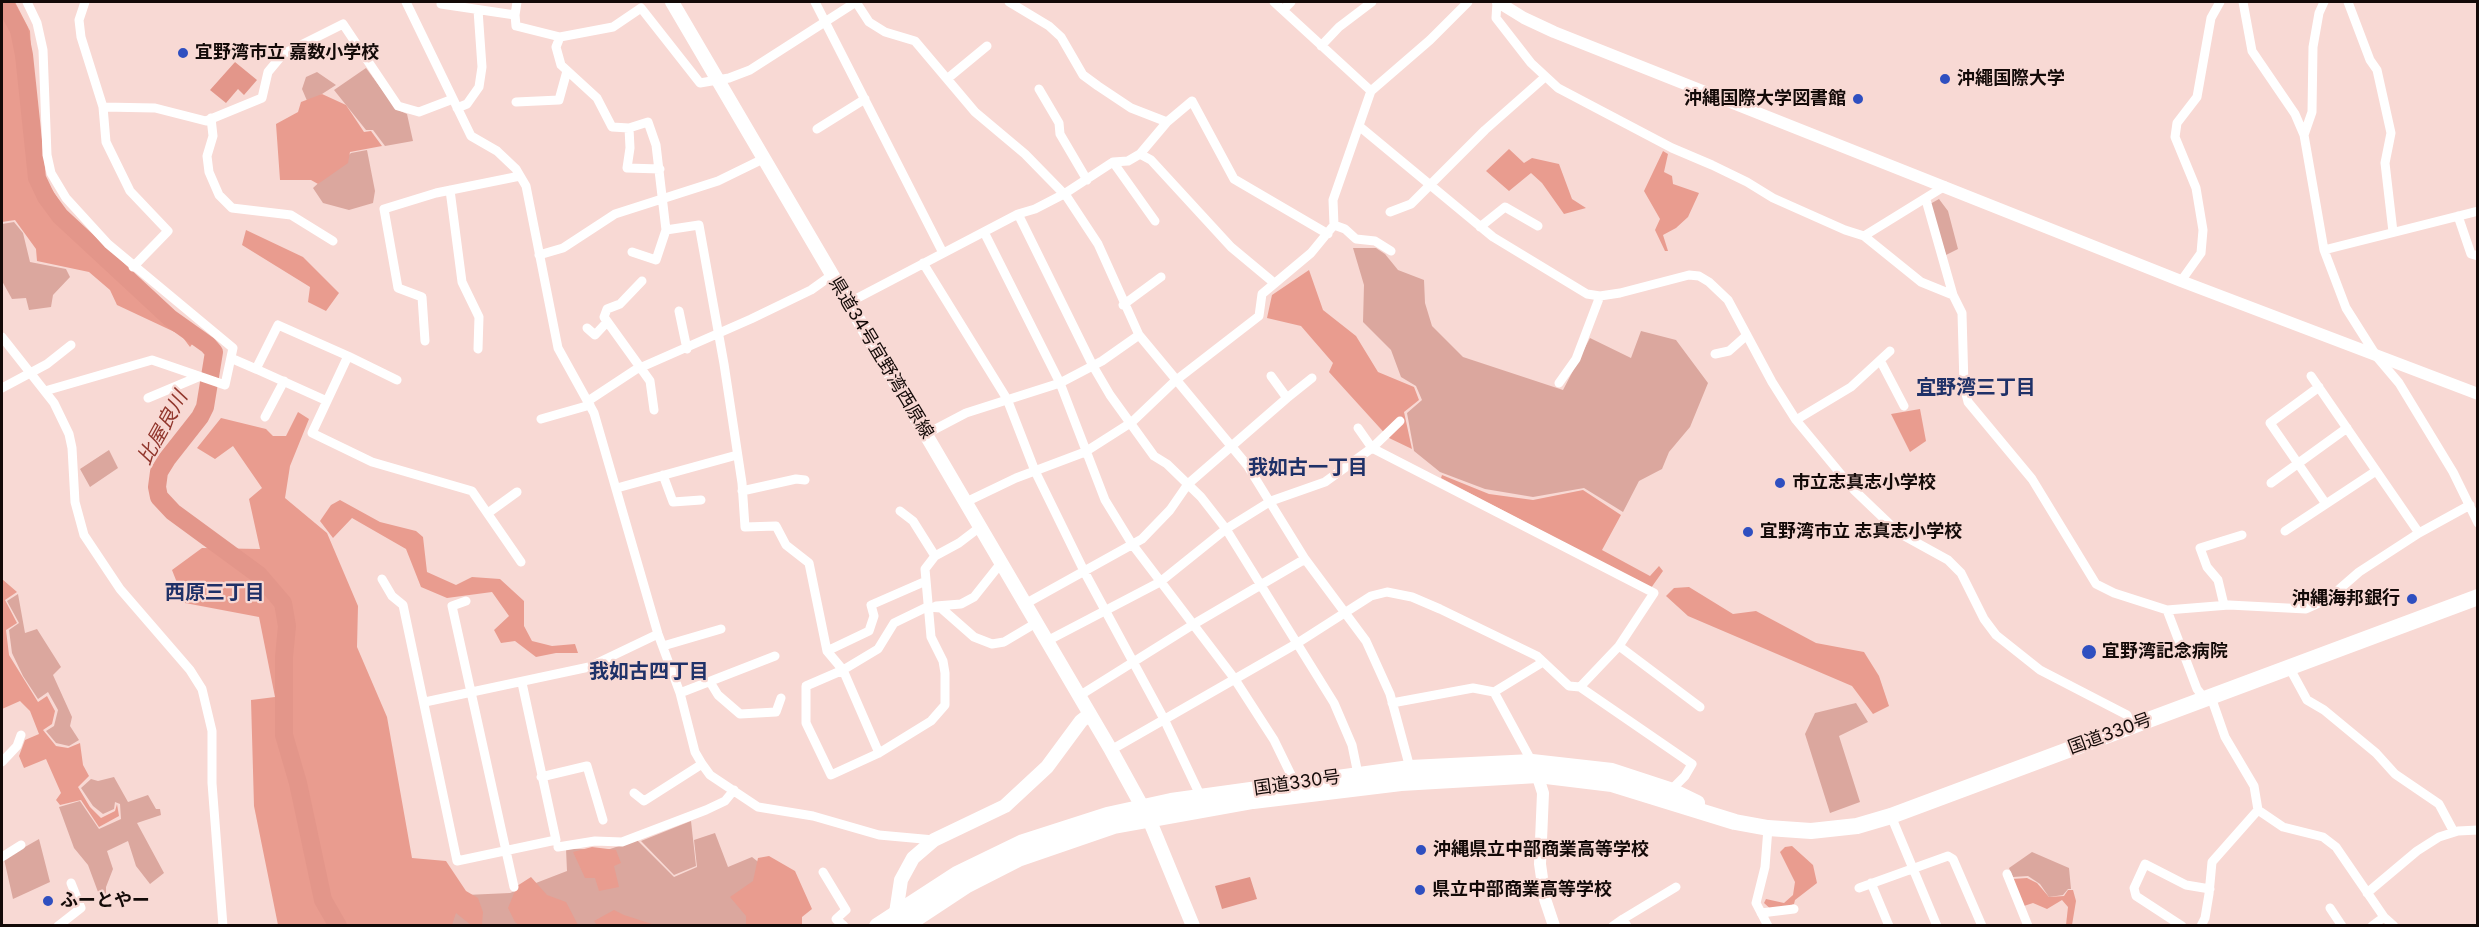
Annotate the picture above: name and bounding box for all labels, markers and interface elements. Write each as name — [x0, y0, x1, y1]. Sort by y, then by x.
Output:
place label: 宜野湾市立 嘉数小学校 — [195, 42, 379, 64]
marker: 宜野湾市立 嘉数小学校 — [176, 46, 190, 60]
place label: 沖繩国際大学 — [1957, 68, 2065, 90]
marker: 沖繩国際大学 — [1938, 72, 1952, 86]
place label: 沖縄国際大学図書館 — [1684, 88, 1846, 110]
marker: 沖縄国際大学図書館 — [1851, 92, 1865, 106]
street label: 県道34号宜野湾西原線 — [824, 273, 938, 443]
district label: 宜野湾三丁目 — [1916, 376, 2036, 400]
water label: 比屋良川 — [133, 387, 193, 469]
district label: 我如古一丁目 — [1248, 456, 1368, 480]
place label: 市立志真志小学校 — [1792, 472, 1936, 494]
marker: 市立志真志小学校 — [1773, 476, 1787, 490]
place label: 宜野湾市立 志真志小学校 — [1760, 521, 1962, 543]
marker: 宜野湾市立 志真志小学校 — [1741, 525, 1755, 539]
district label: 西原三丁目 — [165, 581, 265, 605]
place label: 沖縄海邦銀行 — [2292, 588, 2400, 610]
marker: 沖縄海邦銀行 — [2405, 592, 2419, 606]
place label: 宜野湾記念病院 — [2102, 641, 2228, 663]
marker: 宜野湾記念病院 — [2080, 643, 2098, 661]
district label: 我如古四丁目 — [589, 660, 709, 684]
street label: 国道330号 — [2065, 709, 2155, 759]
street label: 国道330号 — [1252, 766, 1342, 800]
place label: 沖縄県立中部商業高等学校 — [1433, 839, 1649, 861]
marker: 沖縄県立中部商業高等学校 — [1414, 843, 1428, 857]
place label: 県立中部商業高等学校 — [1432, 879, 1612, 901]
marker: 県立中部商業高等学校 — [1413, 883, 1427, 897]
place label: ふーとやー — [60, 890, 150, 912]
marker: ふーとやー — [41, 894, 55, 908]

